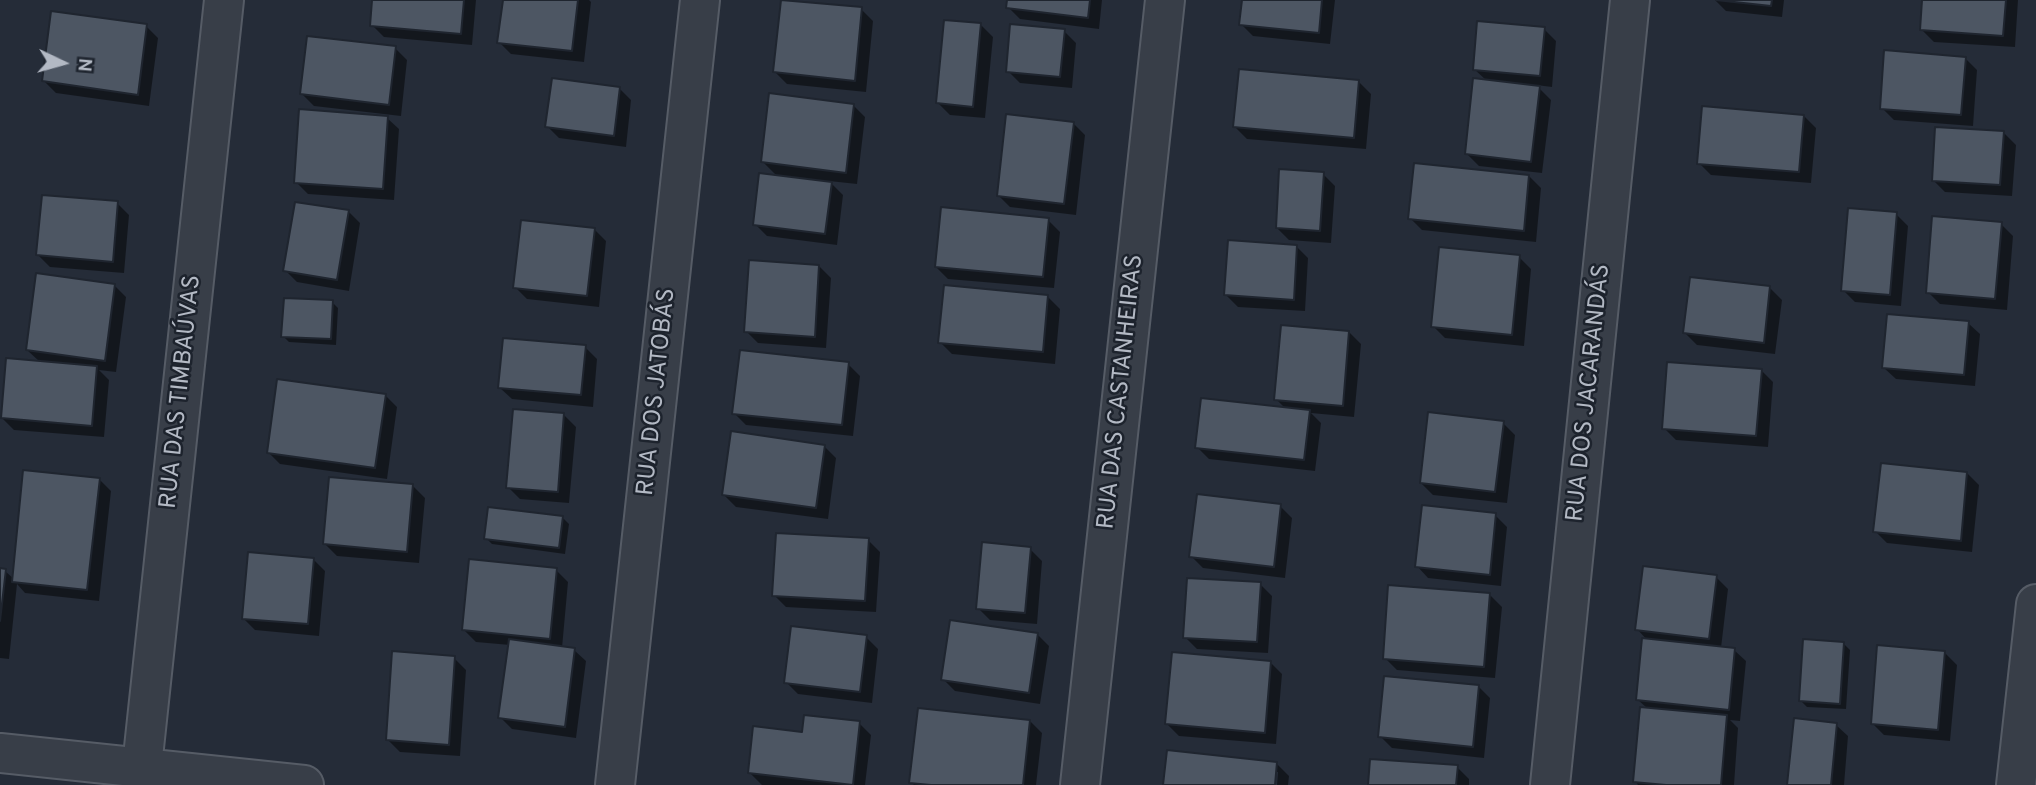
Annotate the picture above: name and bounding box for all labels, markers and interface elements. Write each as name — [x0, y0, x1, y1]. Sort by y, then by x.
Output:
north arrow — [28, 28, 98, 98]
text: N — [71, 57, 96, 73]
street label: RUA DAS CASTANHEIRAS — [1093, 253, 1151, 531]
street label: RUA DOS JACARANDÁS — [1562, 263, 1618, 523]
street label: RUA DAS TIMBAÚVAS — [155, 274, 209, 510]
street label: RUA DOS JATOBÁS — [633, 287, 683, 497]

